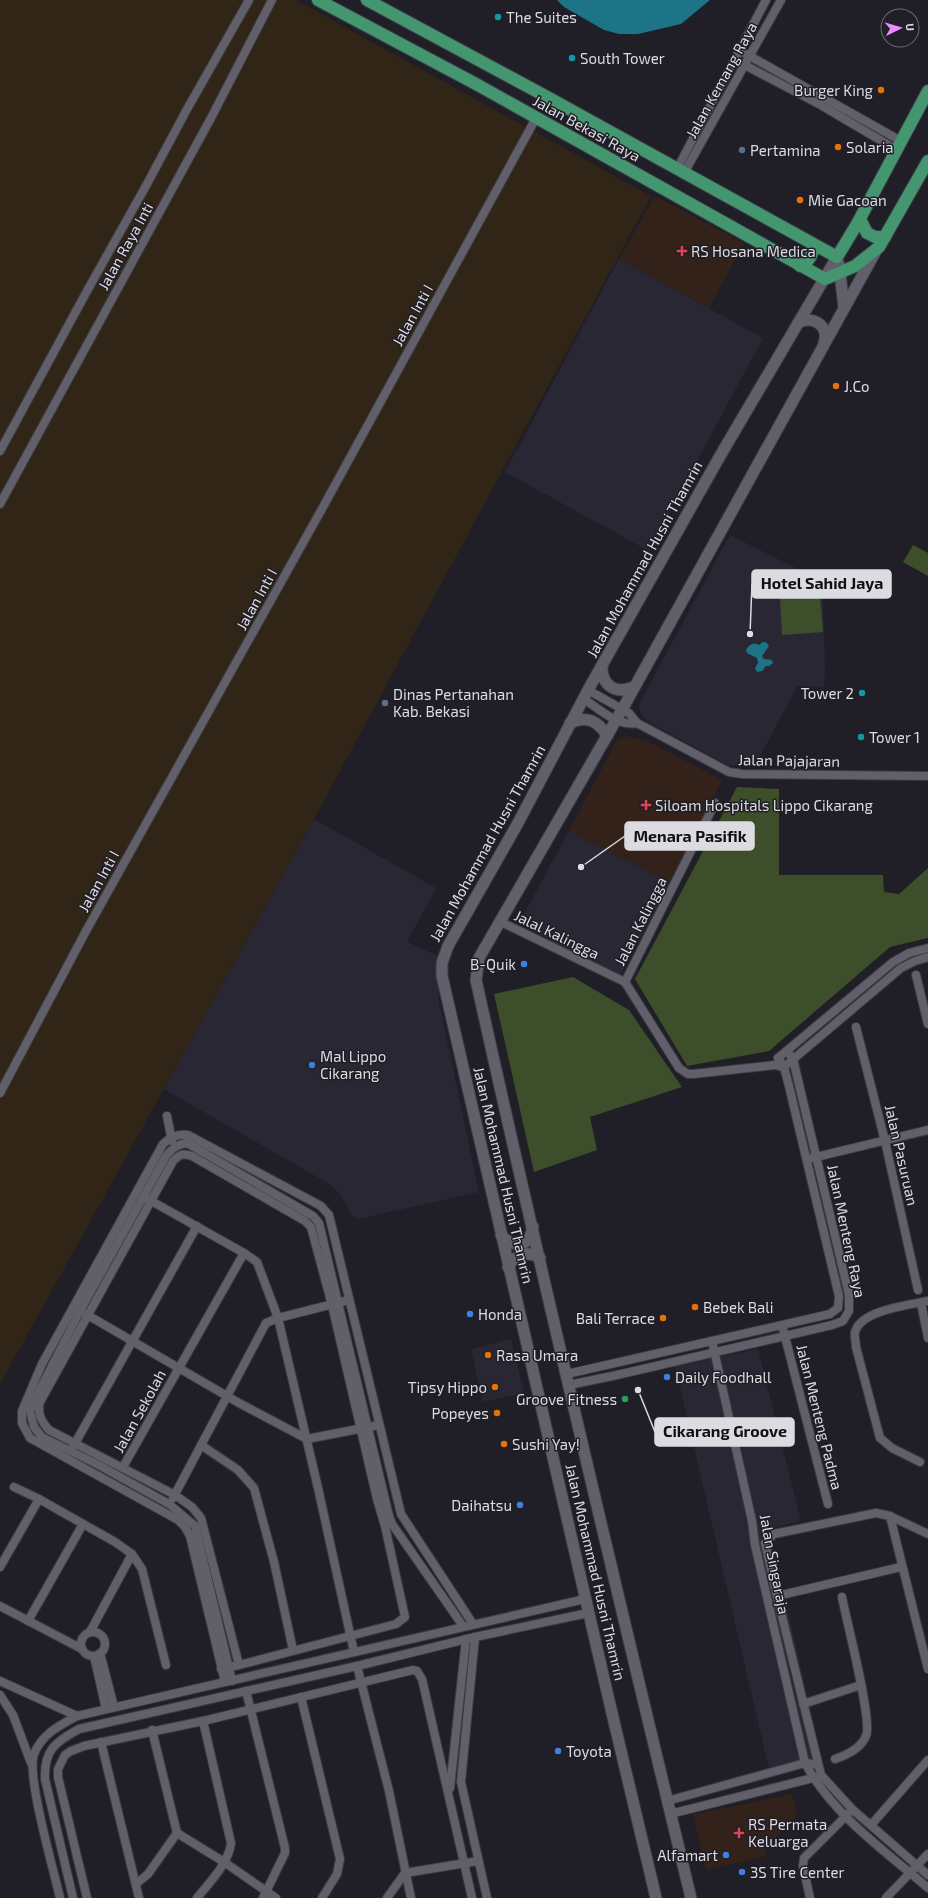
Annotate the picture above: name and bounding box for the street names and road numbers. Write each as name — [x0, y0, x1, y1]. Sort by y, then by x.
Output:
street label: Jalan Kemang Raya — [682, 19, 760, 141]
street label: Jalan Bekasi Raya — [530, 91, 644, 165]
street label: Jalan Raya Inti — [94, 199, 156, 293]
street label: Jalan Inti I — [388, 281, 436, 349]
street label: Jalan Mohammad Husni Thamrin — [582, 458, 706, 660]
street label: Jalan Inti I — [232, 565, 280, 633]
street label: Jalan Mohammad Husni Thamrin — [425, 742, 549, 944]
street label: Jalan Pajajaran — [738, 750, 840, 771]
street label: Jalan Inti I — [74, 847, 122, 915]
street label: Jalan Kalingga — [610, 874, 670, 968]
street label: Jalal Kalingga — [512, 906, 602, 962]
street label: Jalan Mohammad Husni Thamrin — [470, 1065, 538, 1285]
street label: Jalan Pasuruan — [882, 1103, 922, 1207]
street label: Jalan Menteng Raya — [824, 1163, 870, 1299]
street label: Jalan Menteng Padma — [793, 1342, 847, 1492]
street label: Jalan Sekolah — [109, 1366, 169, 1456]
street label: Jalan Mohammad Husni Thamrin — [562, 1462, 630, 1682]
street label: Jalan Singaraja — [755, 1512, 794, 1616]

